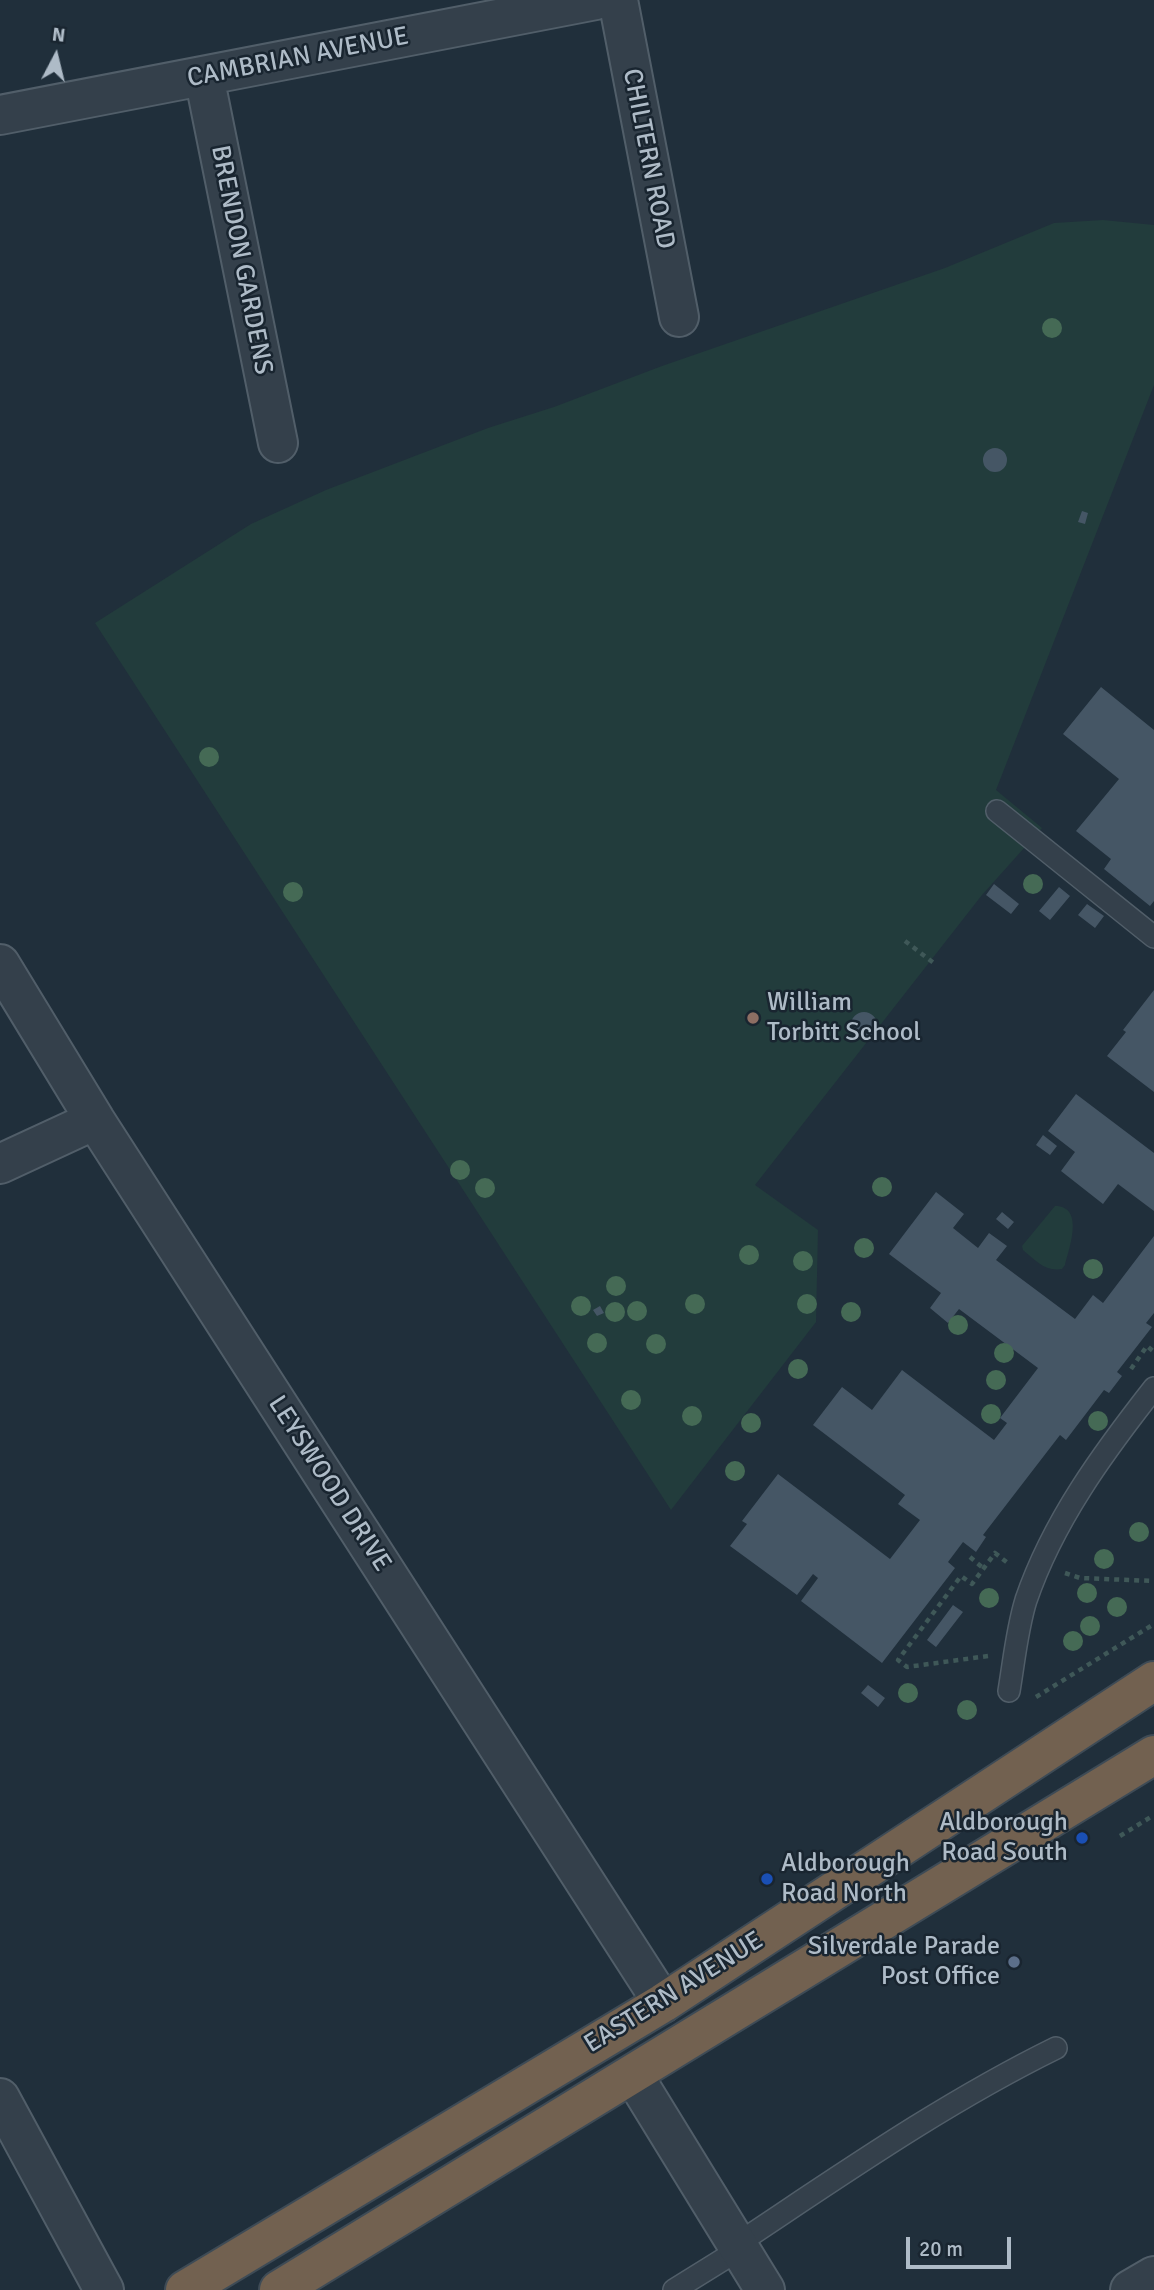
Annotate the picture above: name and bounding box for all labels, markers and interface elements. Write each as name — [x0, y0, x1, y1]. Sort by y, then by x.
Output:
north arrow — [21, 21, 91, 91]
street label: CAMBRIAN AVENUE — [185, 21, 411, 95]
text: N — [51, 22, 67, 48]
street label: CHILTERN ROAD — [615, 66, 681, 252]
street label: BRENDON GARDENS — [203, 143, 279, 377]
place label: William Torbitt School — [767, 987, 921, 1048]
marker: William Torbitt School — [745, 1010, 761, 1026]
street label: LEYSWOOD DRIVE — [261, 1390, 397, 1578]
place label: Aldborough Road South — [939, 1807, 1068, 1868]
marker: Aldborough Road South — [1074, 1830, 1090, 1846]
place label: Aldborough Road North — [781, 1848, 910, 1910]
marker: Aldborough Road North — [759, 1871, 775, 1887]
street label: EASTERN AVENUE — [579, 1925, 769, 2061]
place label: Silverdale Parade Post Office — [808, 1931, 1000, 1993]
marker: Silverdale Parade Post Office — [1006, 1954, 1022, 1970]
scale bar — [909, 2224, 1014, 2268]
text: 20 m — [919, 2236, 963, 2262]

